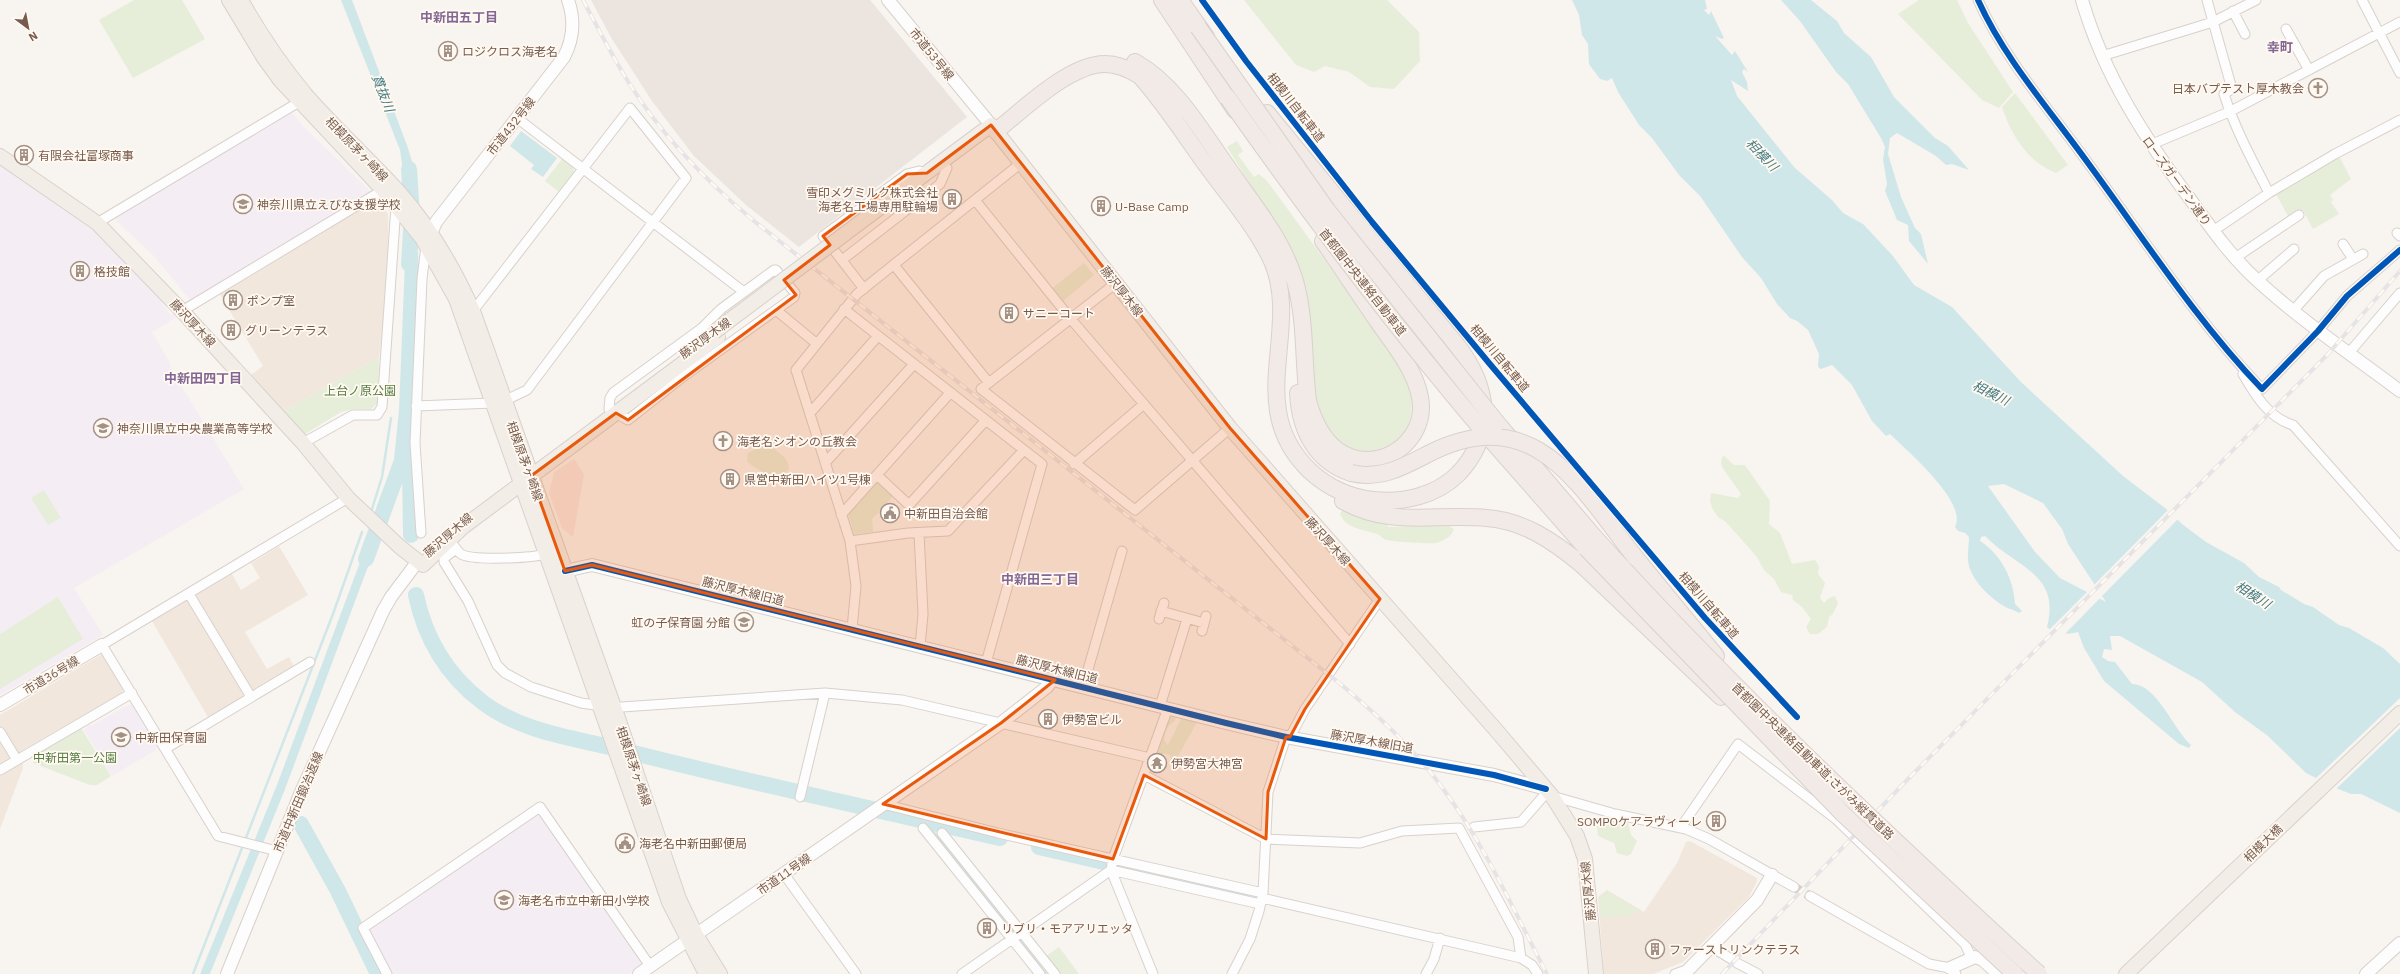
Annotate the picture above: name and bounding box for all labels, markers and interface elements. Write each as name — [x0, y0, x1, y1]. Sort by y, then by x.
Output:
north arrow — [8, 8, 48, 48]
district label: 中新田五丁目 — [420, 9, 498, 26]
street label: 市道53号線 — [907, 25, 957, 83]
text: N — [26, 28, 40, 45]
district label: 幸町 — [2267, 39, 2293, 56]
building icon: ロジクロス海老名 — [437, 40, 459, 62]
place label: ロジクロス海老名 — [462, 44, 558, 59]
street label: 相模川自転車道 — [1264, 69, 1328, 145]
water label: 貫抜川 — [368, 72, 399, 116]
church icon: 日本バプテスト厚木教会 — [2307, 77, 2329, 99]
place label: 日本バプテスト厚木教会 — [2172, 81, 2304, 96]
street label: 市道432号線 — [484, 94, 538, 158]
street label: 相模原茅ヶ崎線 — [322, 114, 392, 184]
street label: ローズガーデン通り — [2139, 133, 2215, 229]
water label: 相模川 — [1742, 135, 1783, 176]
building icon: 有限会社富塚商事 — [13, 144, 35, 166]
place label: 有限会社富塚商事 — [38, 148, 134, 163]
place label: 雪印メグミルク株式会社 海老名工場専用駐輪場 — [806, 185, 938, 214]
building icon: 雪印メグミルク株式会社 海老名工場専用駐輪場 — [941, 188, 963, 210]
school or university icon: 神奈川県立えびな支援学校 — [232, 193, 254, 215]
building icon: U-Base Camp — [1090, 195, 1112, 217]
place label: 神奈川県立えびな支援学校 — [257, 197, 401, 212]
place label: U-Base Camp — [1115, 199, 1189, 214]
street label: 首都圏中央連絡自動車道 — [1316, 225, 1410, 339]
building icon: 格技館 — [69, 260, 91, 282]
street label: 藤沢厚木線 — [1098, 263, 1146, 319]
place label: 格技館 — [94, 264, 130, 279]
building icon: ポンプ室 — [222, 289, 244, 311]
place label: ポンプ室 — [247, 293, 295, 308]
street label: 藤沢厚木線 — [167, 296, 219, 350]
building icon: サニーコート — [998, 302, 1020, 324]
place label: サニーコート — [1023, 306, 1095, 321]
street label: 藤沢厚木線 — [676, 314, 734, 362]
building icon: グリーンテラス — [220, 319, 242, 341]
street label: 相模川自転車道 — [1467, 321, 1533, 395]
place label: グリーンテラス — [245, 323, 328, 338]
district label: 中新田四丁目 — [164, 370, 242, 387]
water label: 相模川 — [1970, 377, 2014, 410]
park label: 上台ノ原公園 — [324, 383, 396, 398]
school or university icon: 神奈川県立中央農業高等学校 — [92, 417, 114, 439]
street label: 相模原茅ヶ崎線 — [504, 419, 546, 503]
place label: 神奈川県立中央農業高等学校 — [117, 421, 273, 436]
church icon: 海老名シオンの丘教会 — [712, 430, 734, 452]
place label: 海老名シオンの丘教会 — [737, 434, 857, 449]
building icon: 県営中新田ハイツ1号棟 — [719, 468, 741, 490]
place label: 県営中新田ハイツ1号棟 — [744, 472, 871, 487]
public building icon: 中新田自治会館 — [879, 502, 901, 524]
place label: 中新田自治会館 — [904, 506, 988, 521]
street label: 藤沢厚木線 — [420, 510, 476, 560]
street label: 藤沢厚木線 — [1302, 514, 1354, 568]
street label: 相模川自転車道 — [1676, 568, 1742, 642]
district label: 中新田三丁目 — [1001, 571, 1079, 588]
street label: 藤沢厚木線旧道 — [700, 574, 786, 608]
water label: 相模川 — [2232, 577, 2276, 614]
school or university icon: 虹の子保育園 分館 — [733, 611, 755, 633]
place label: 虹の子保育園 分館 — [631, 615, 730, 630]
street label: 藤沢厚木線旧道 — [1014, 652, 1100, 686]
street label: 市道36号線 — [20, 653, 82, 697]
street label: 首都圏中央連絡自動車道;さがみ縦貫道路 — [1729, 679, 1897, 843]
building icon: 伊勢宮ビル — [1037, 708, 1059, 730]
place label: 伊勢宮ビル — [1062, 712, 1122, 727]
street label: 相模原茅ヶ崎線 — [613, 724, 655, 808]
school or university icon: 中新田保育園 — [110, 726, 132, 748]
street label: 藤沢厚木線旧道 — [1329, 726, 1415, 756]
place label: 中新田保育園 — [135, 730, 207, 745]
street label: 市道中新田鍛冶返線 — [270, 749, 326, 855]
park label: 中新田第一公園 — [33, 750, 117, 765]
temple icon: 伊勢宮大神宮 — [1146, 752, 1168, 774]
place label: 伊勢宮大神宮 — [1171, 756, 1243, 771]
building icon: SOMPOケアラヴィーレ — [1705, 810, 1727, 832]
place label: SOMPOケアラヴィーレ — [1577, 814, 1702, 829]
street label: 相模大橋 — [2241, 821, 2285, 865]
public building icon: 海老名中新田郵便局 — [614, 832, 636, 854]
place label: 海老名中新田郵便局 — [639, 836, 747, 851]
street label: 市道11号線 — [754, 850, 814, 898]
street label: 藤沢厚木線 — [1577, 860, 1599, 922]
school or university icon: 海老名市立中新田小学校 — [493, 889, 515, 911]
place label: 海老名市立中新田小学校 — [518, 893, 650, 908]
building icon: リブリ・モアアリエッタ — [976, 917, 998, 939]
place label: リブリ・モアアリエッタ — [1001, 921, 1133, 936]
building icon: ファーストリンクテラス — [1644, 938, 1666, 960]
place label: ファーストリンクテラス — [1669, 942, 1800, 957]

